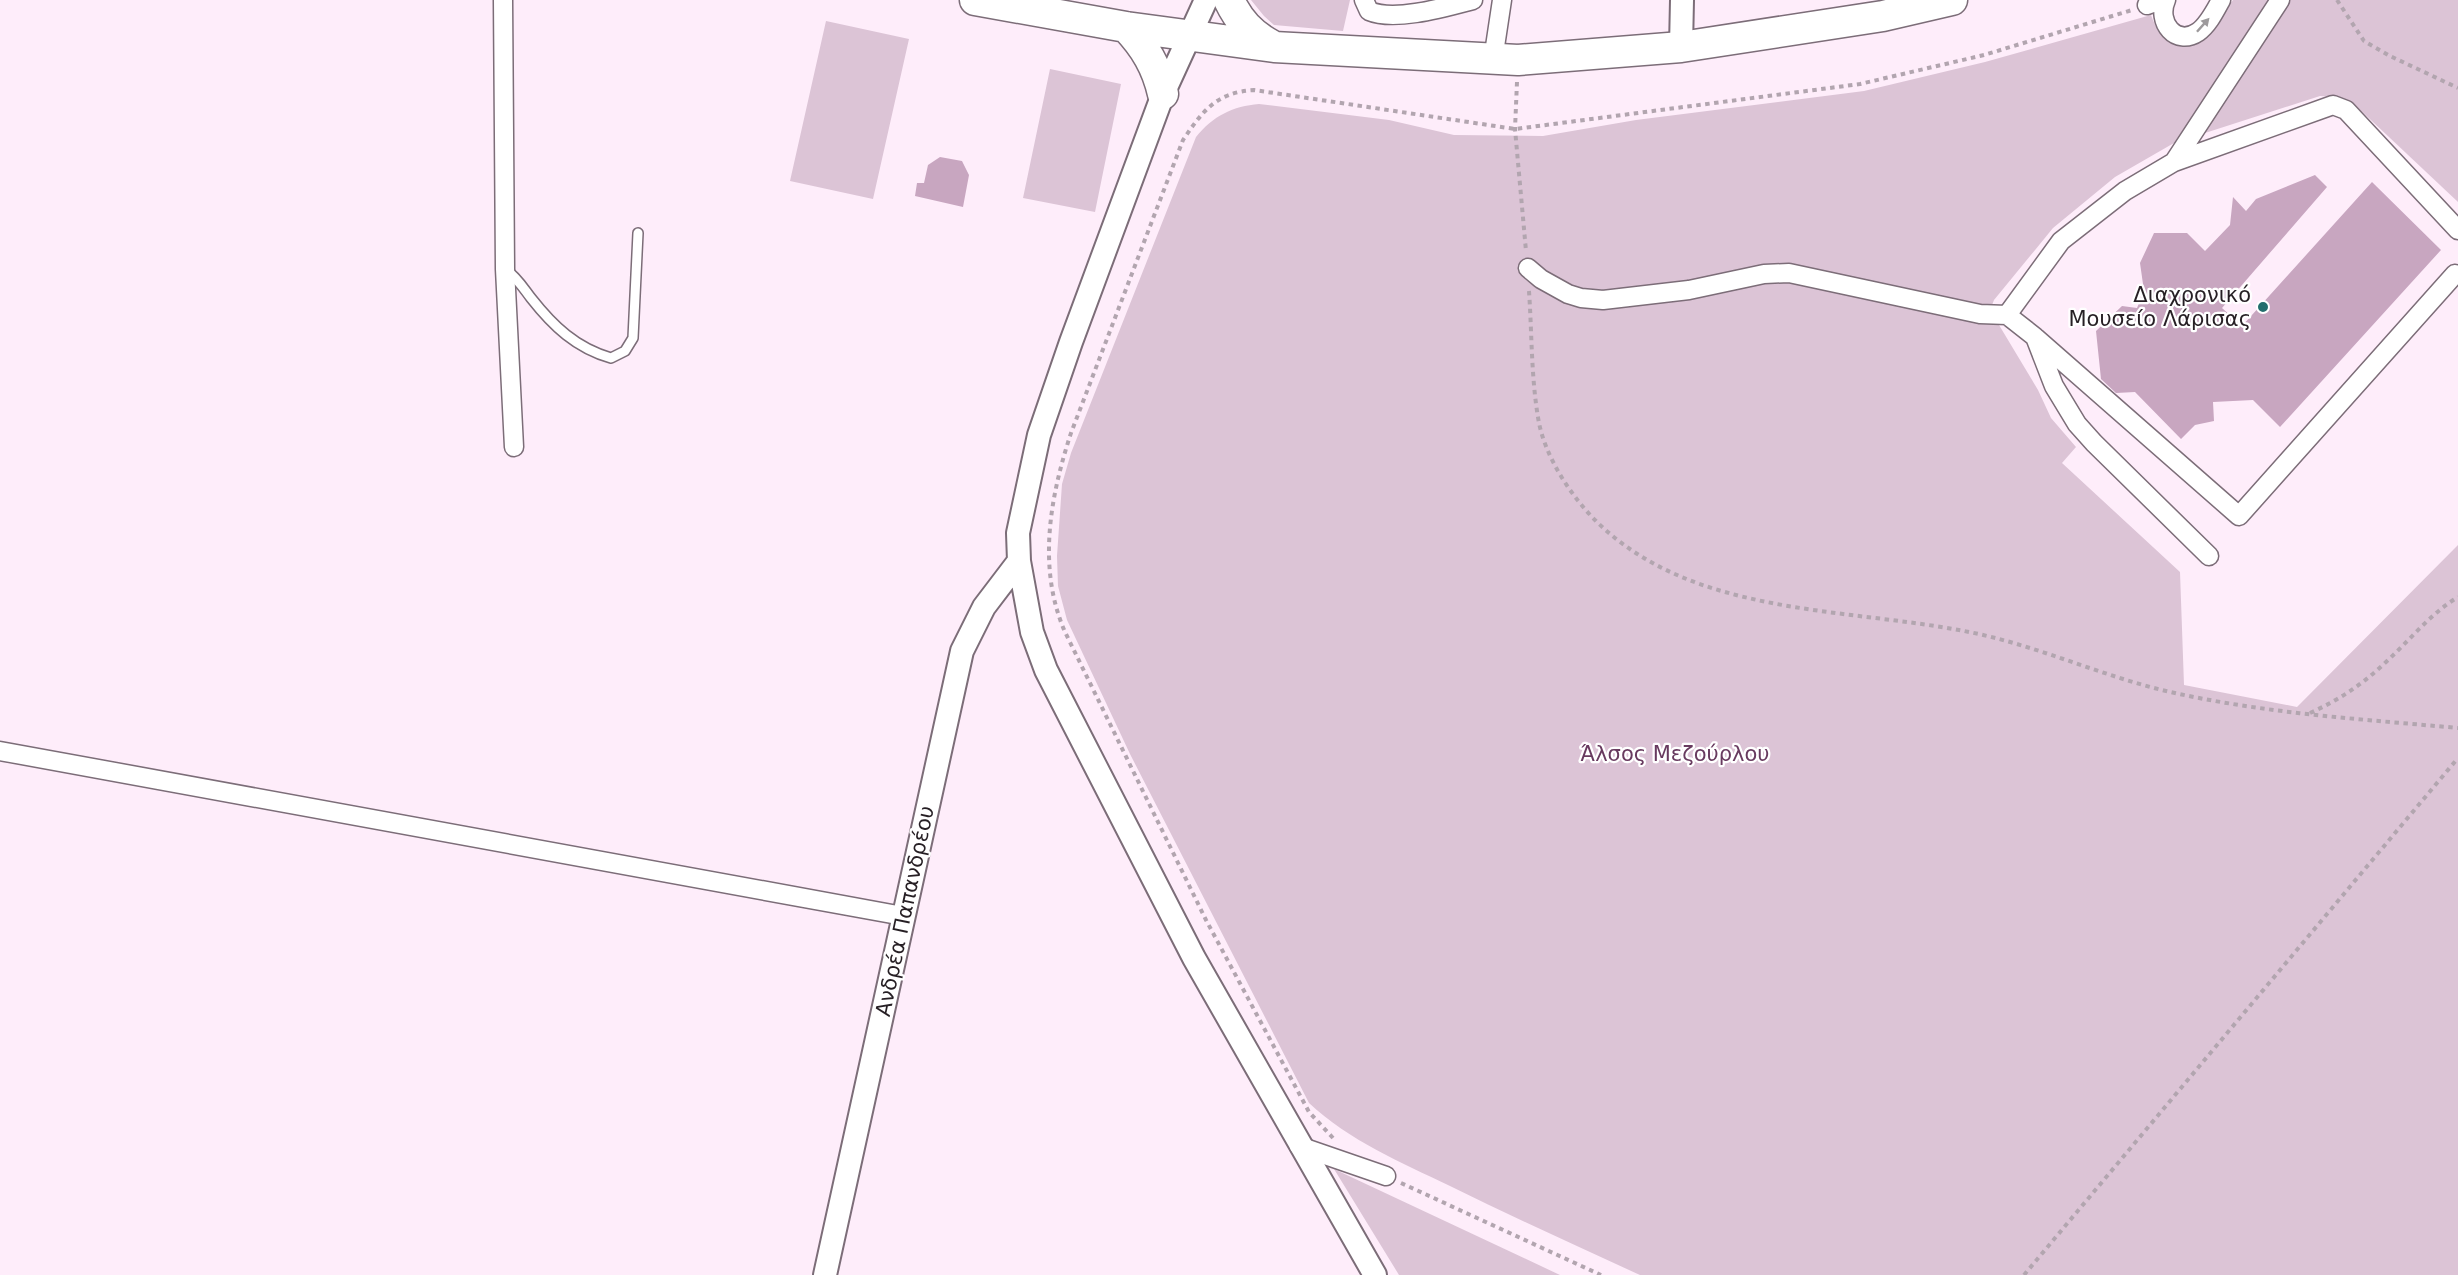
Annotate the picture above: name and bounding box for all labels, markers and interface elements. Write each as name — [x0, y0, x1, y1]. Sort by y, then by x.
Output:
one-way arrow — [2197, 17, 2210, 33]
place label: Διαχρονικό Μουσείο Λάρισας — [2068, 283, 2251, 331]
marker: Διαχρονικό Μουσείο Λάρισας — [2256, 300, 2270, 314]
park label: Άλσος Μεζούρλου — [1581, 742, 1769, 766]
street label: Ανδρέα Παπανδρέου — [871, 804, 939, 1018]

